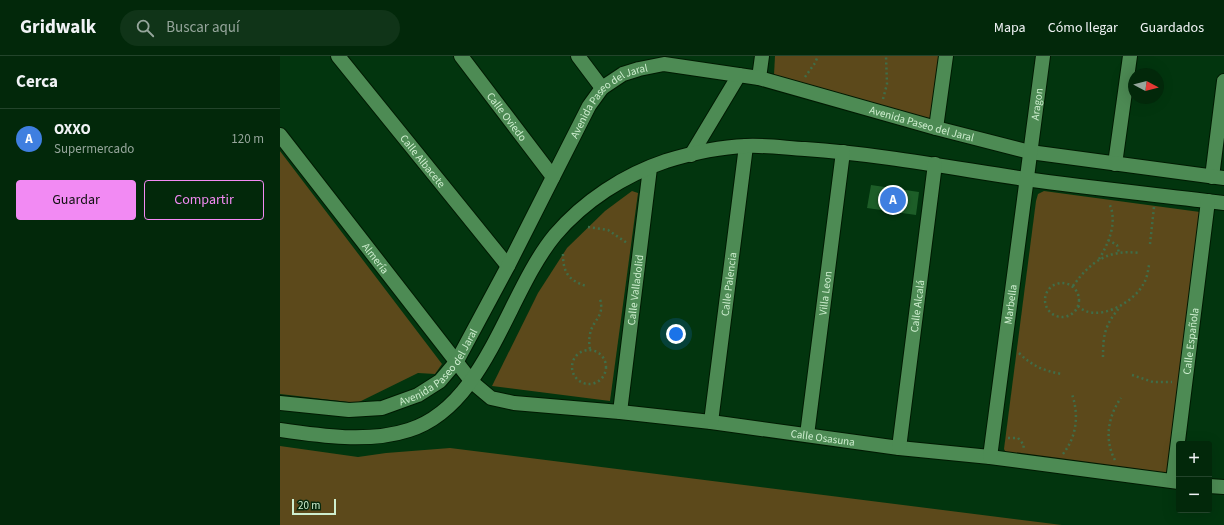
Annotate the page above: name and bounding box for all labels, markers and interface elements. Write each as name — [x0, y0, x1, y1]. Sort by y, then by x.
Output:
search box — [120, 10, 400, 46]
text: Gridwalk — [20, 14, 96, 41]
icon: search — [134, 17, 156, 39]
text: Buscar aquí — [166, 17, 240, 38]
text: Mapa — [994, 18, 1026, 38]
text: Cómo llegar — [1048, 18, 1118, 38]
text: Guardados — [1140, 18, 1204, 38]
street label: Avenida Paseo del Jaral — [566, 60, 649, 141]
north arrow — [1128, 68, 1164, 104]
text: Cerca — [16, 70, 58, 94]
street label: Aragon — [1027, 87, 1046, 121]
street label: Calle Oviedo — [484, 89, 530, 144]
street label: Avenida Paseo del Jaral — [868, 102, 976, 145]
text: OXXO — [54, 119, 91, 140]
text: A — [25, 130, 33, 148]
text: 120 m — [231, 130, 264, 148]
street label: Calle Albacete — [397, 131, 449, 191]
text: Supermercado — [54, 140, 134, 158]
button: Guardar — [16, 180, 136, 220]
button: Compartir — [144, 180, 264, 220]
pin: A — [880, 185, 906, 215]
street label: Almería — [359, 240, 393, 277]
street label: Calle Palencia — [717, 251, 740, 317]
street label: Calle Valladolid — [623, 254, 647, 326]
street label: Villa Leon — [815, 270, 835, 316]
street label: Calle Alcalá — [906, 279, 928, 333]
street label: Marbella — [1000, 283, 1020, 325]
street label: Calle Española — [1179, 307, 1202, 375]
your location — [666, 324, 686, 344]
street label: Avenida Paseo del Jaral — [397, 326, 481, 409]
street label: Calle Osasuna — [790, 426, 856, 449]
map controls — [1176, 441, 1212, 513]
button: + — [1176, 441, 1212, 477]
button: − — [1176, 477, 1212, 513]
scale bar — [292, 497, 336, 516]
text: 20 m — [298, 498, 320, 513]

